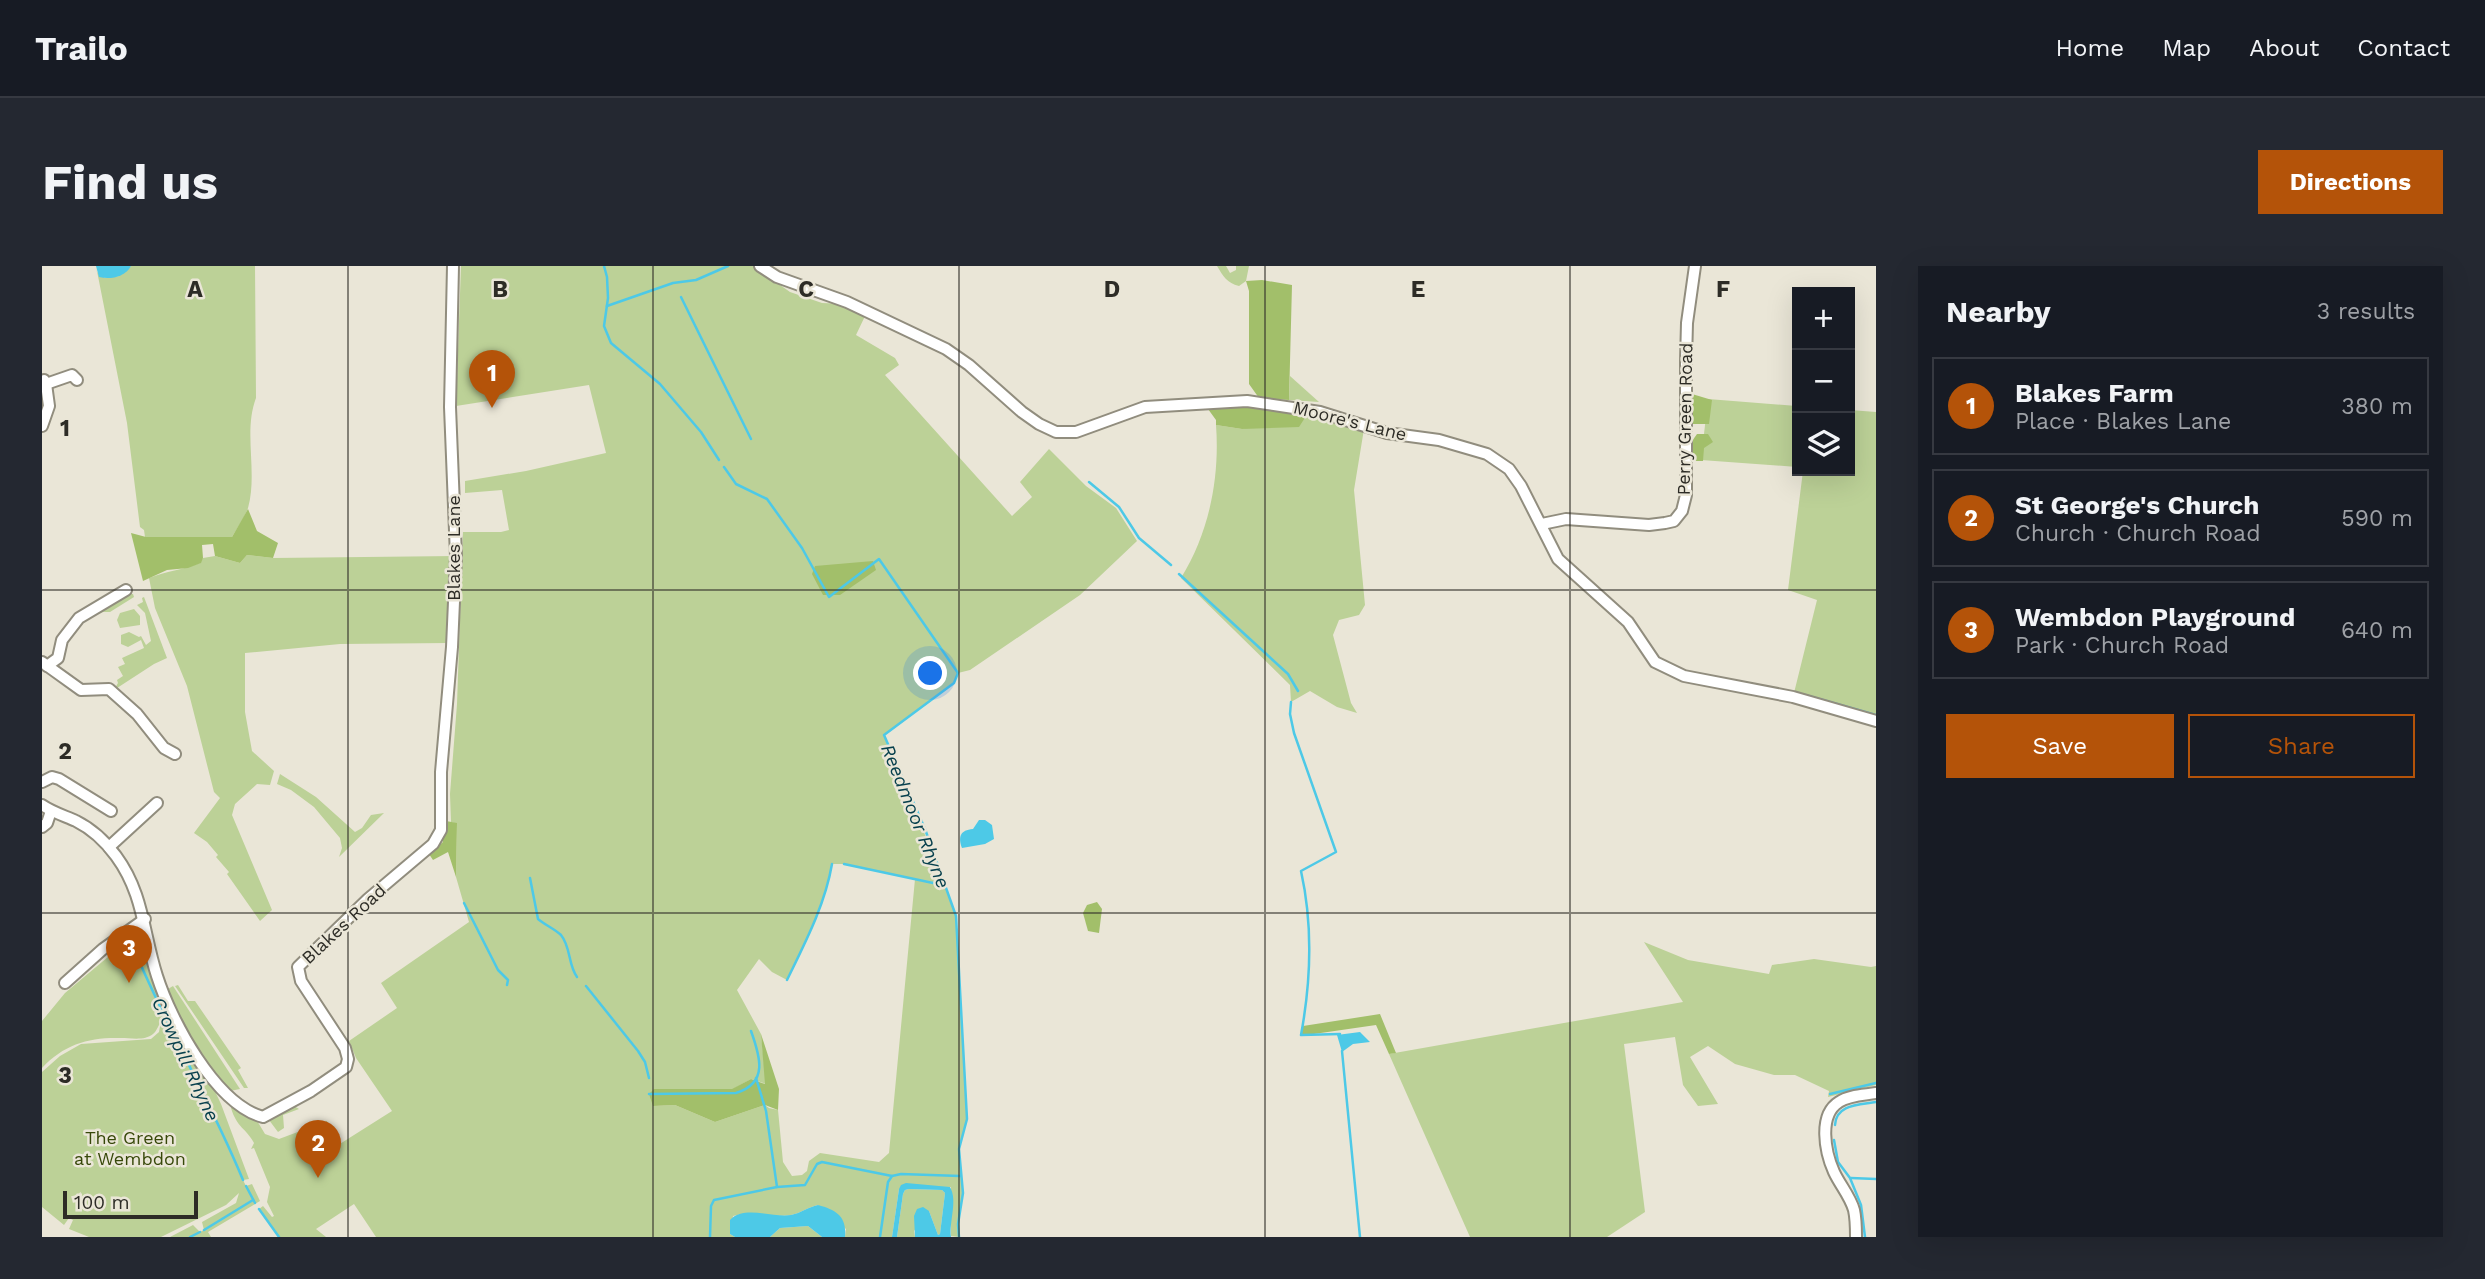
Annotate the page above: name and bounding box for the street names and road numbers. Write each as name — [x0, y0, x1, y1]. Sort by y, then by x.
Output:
street label: Perry Green Road — [1673, 342, 1696, 496]
street label: Moore's Lane — [1291, 396, 1409, 445]
street label: Blakes Lane — [443, 495, 464, 601]
street label: Blakes Road — [297, 879, 390, 968]

